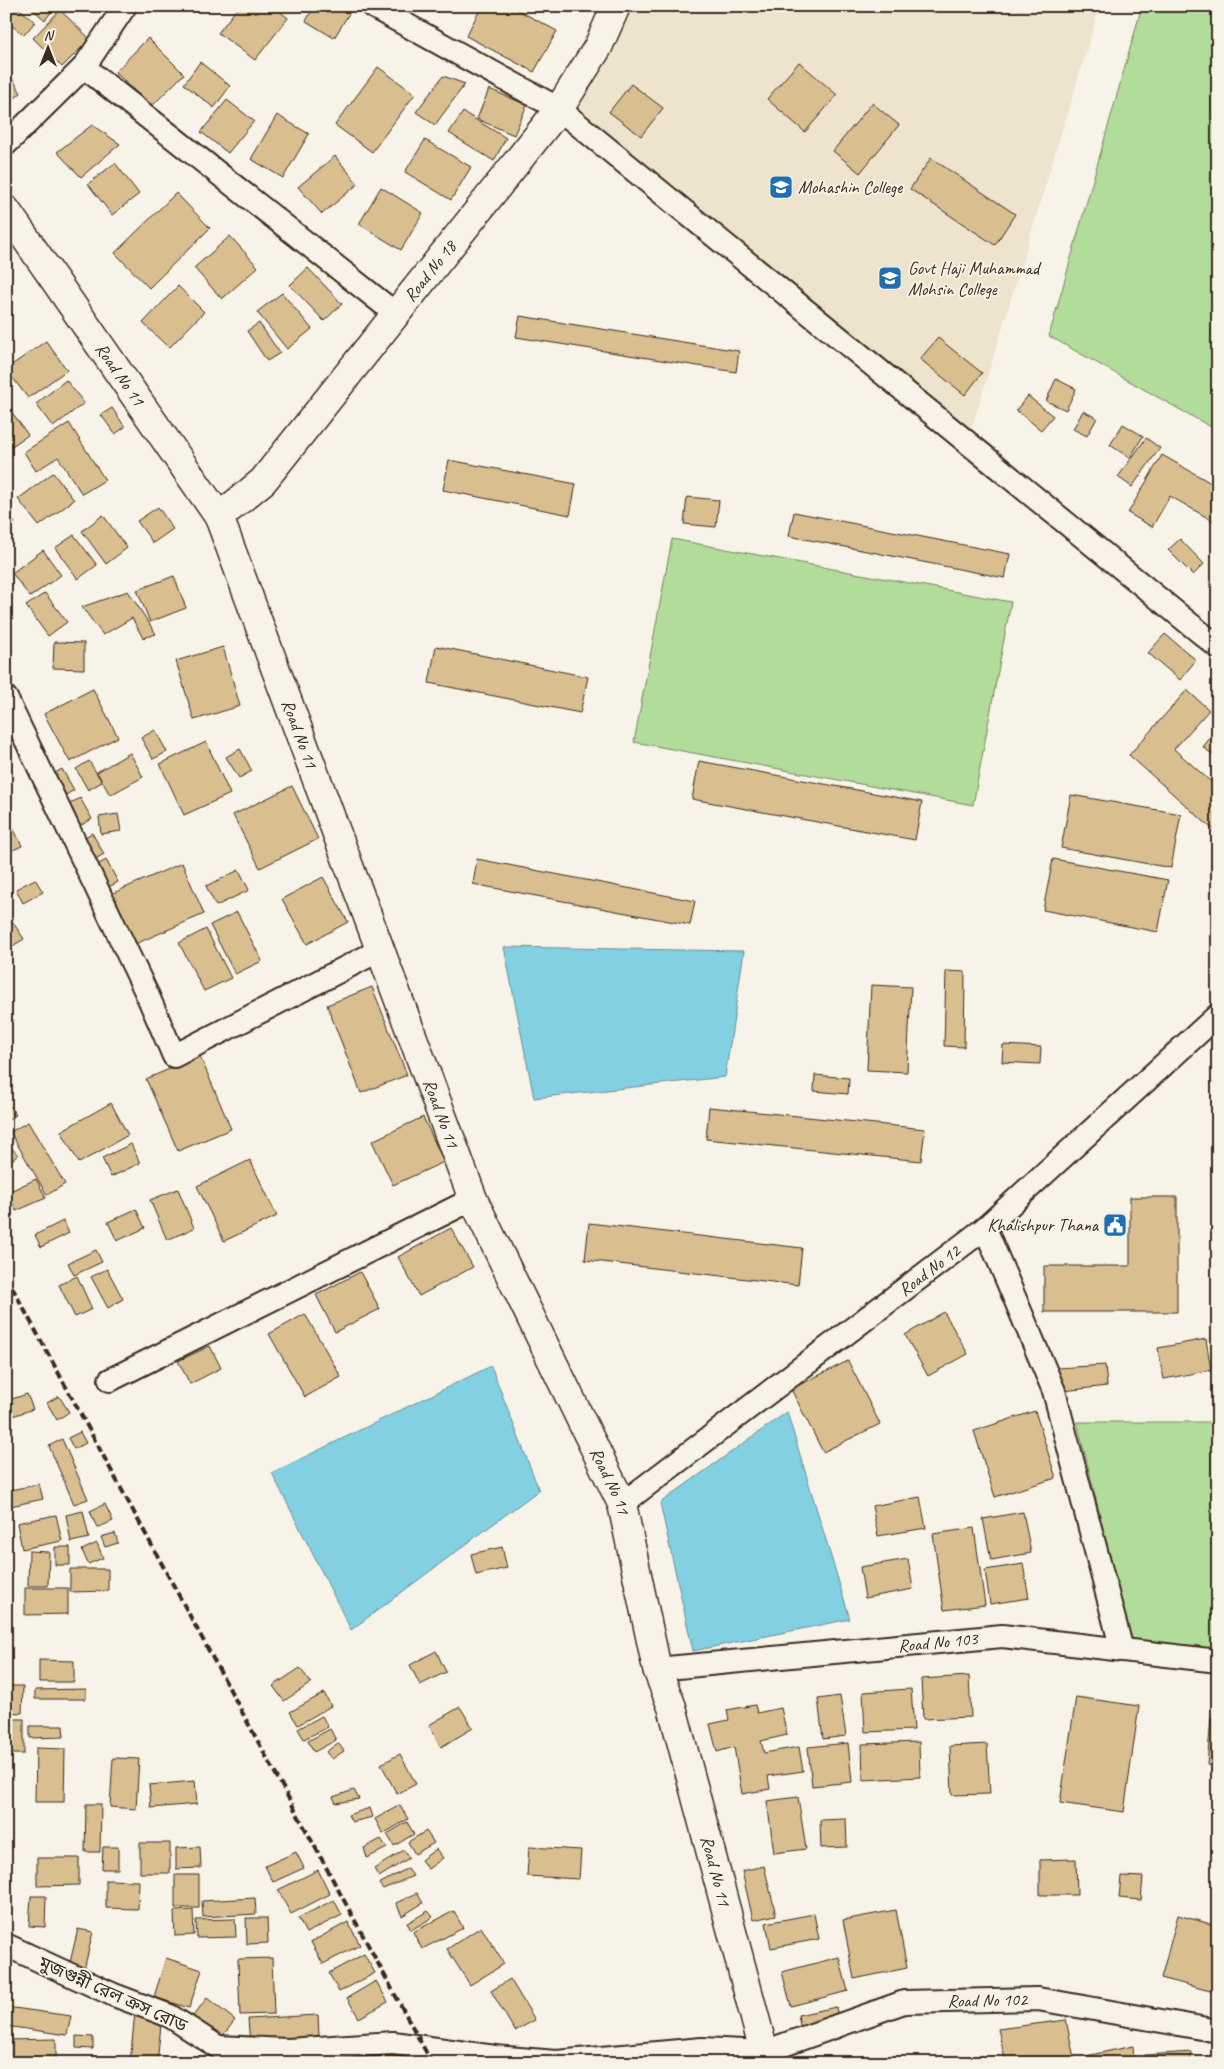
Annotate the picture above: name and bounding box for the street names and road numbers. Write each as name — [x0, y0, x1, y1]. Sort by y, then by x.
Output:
street label: Road No 18 — [399, 235, 462, 306]
street label: Road No 11 — [91, 339, 150, 411]
street label: Road No 11 — [277, 696, 323, 772]
street label: Road No 11 — [418, 1076, 464, 1152]
street label: Road No 12 — [894, 1239, 966, 1301]
street label: Road No 11 — [585, 1444, 635, 1517]
street label: Road No 103 — [897, 1627, 980, 1657]
street label: Road No 11 — [696, 1833, 736, 1909]
street label: মুজগুন্নী রেল ক্রস রোড — [35, 1951, 191, 2037]
street label: Road No 102 — [947, 1988, 1029, 2012]

